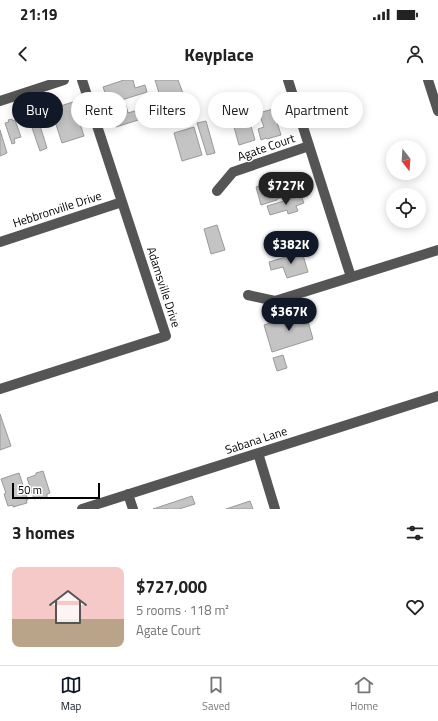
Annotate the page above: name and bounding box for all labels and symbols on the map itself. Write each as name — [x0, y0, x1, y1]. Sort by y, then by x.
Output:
street label: Agate Court — [235, 128, 298, 166]
north arrow — [386, 140, 426, 180]
pin: $727K — [258, 172, 314, 206]
street label: Hebbronville Drive — [10, 186, 104, 232]
pin: $382K — [263, 231, 319, 265]
street label: Adamsville Drive — [142, 244, 186, 330]
pin: $367K — [261, 298, 317, 332]
street label: Sabana Lane — [223, 421, 289, 459]
scale bar — [12, 481, 100, 500]

